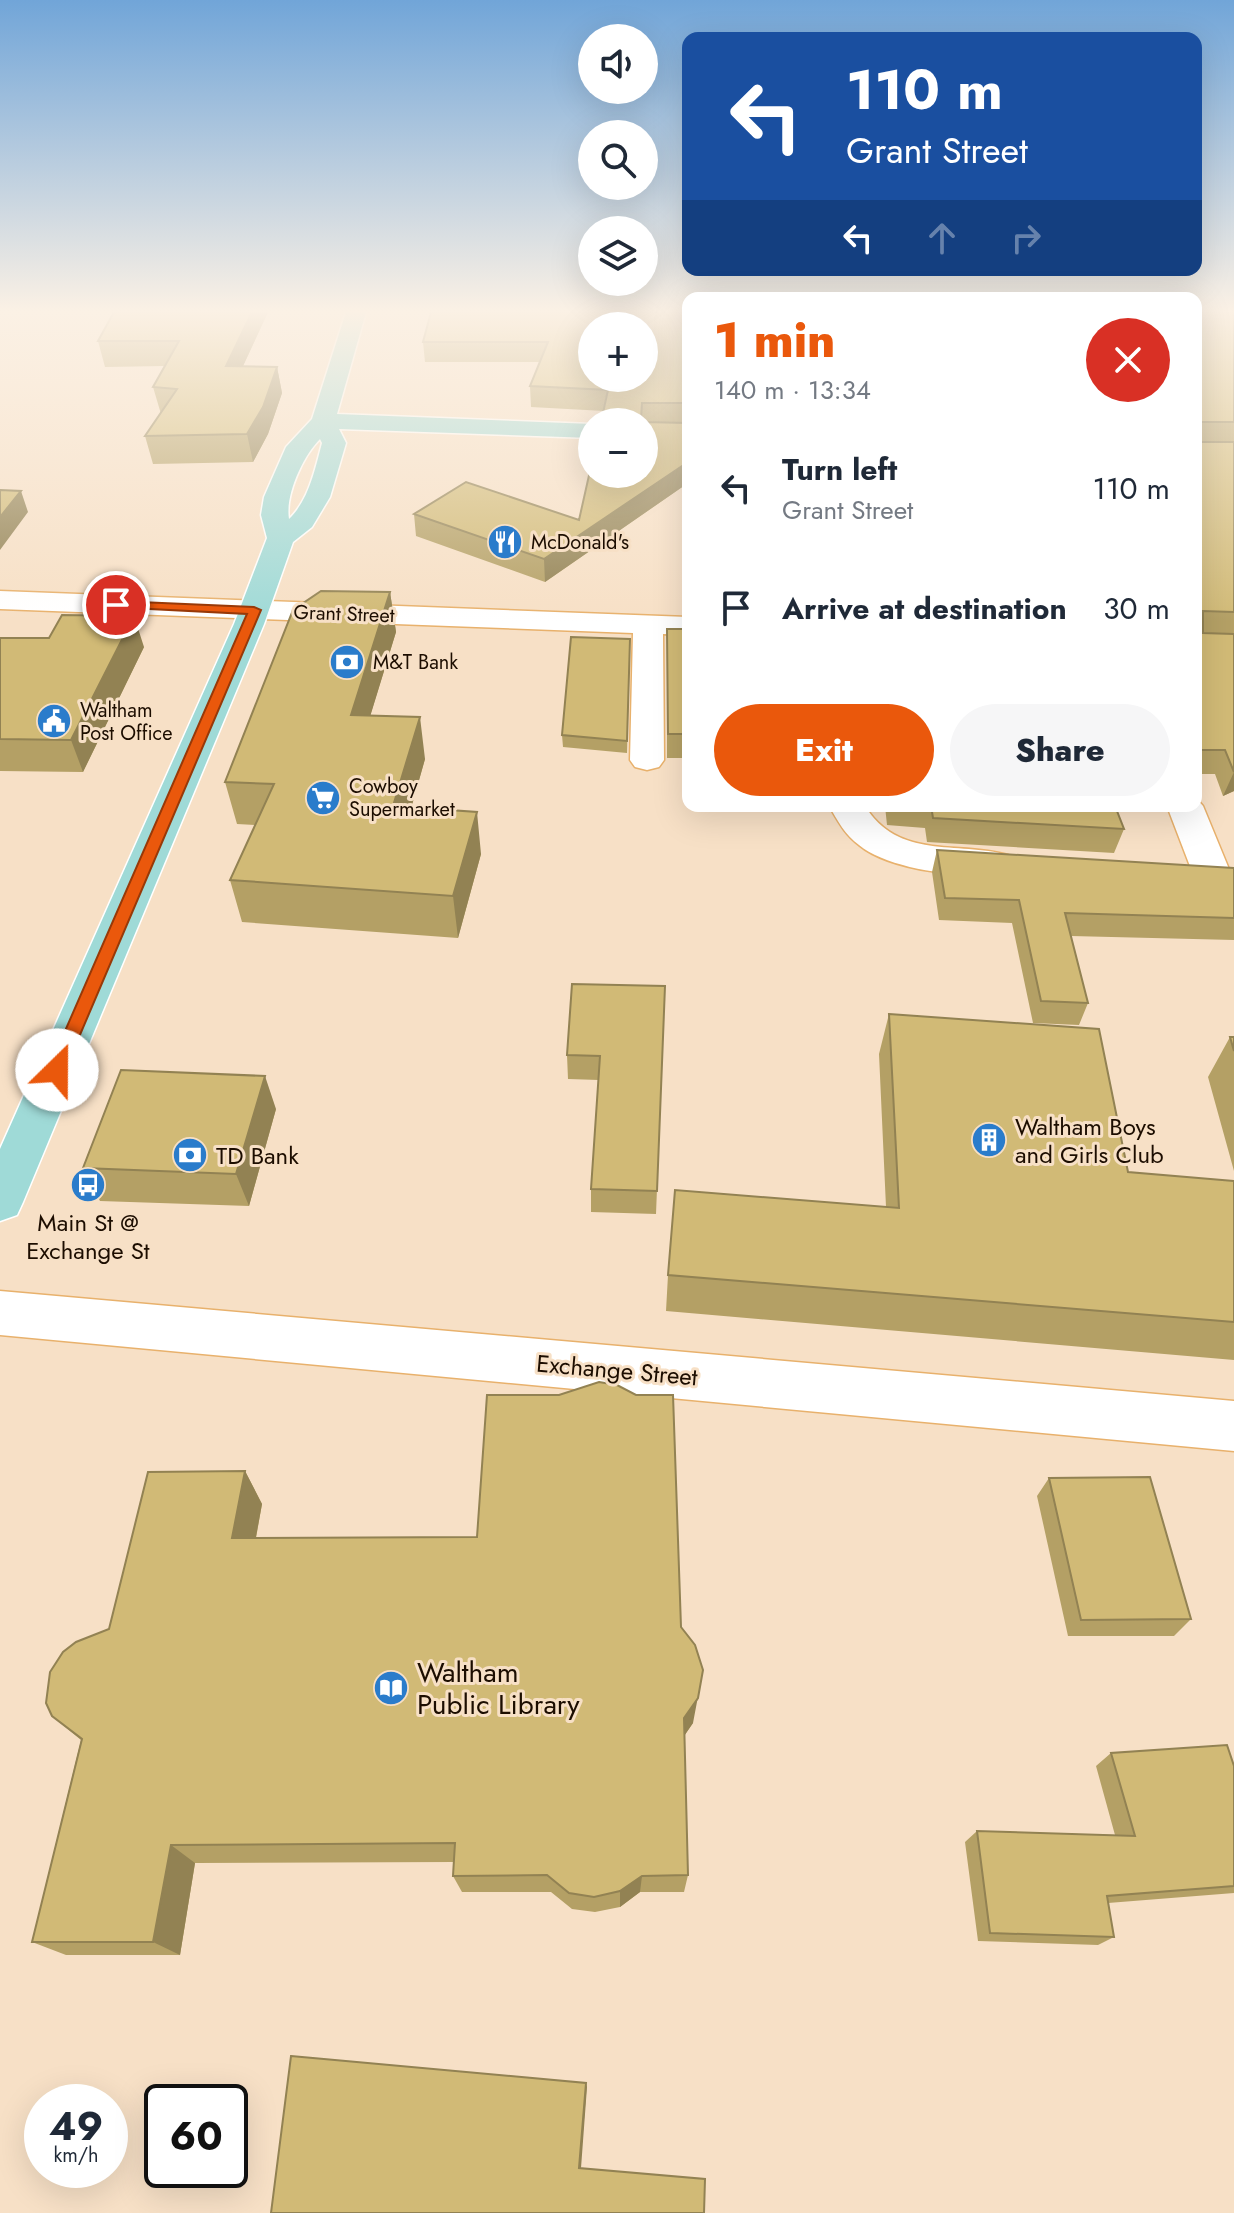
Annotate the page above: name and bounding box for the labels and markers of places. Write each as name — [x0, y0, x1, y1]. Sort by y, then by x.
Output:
restaurant icon: McDonald's — [486, 523, 524, 561]
place label: McDonald's — [531, 528, 629, 557]
pin — [82, 571, 150, 639]
bank icon: M&T Bank — [328, 643, 366, 681]
place label: M&T Bank — [373, 648, 458, 677]
place label: Waltham Post Office — [80, 696, 172, 748]
public building icon: Waltham Post Office — [35, 702, 73, 740]
place label: Cowboy Supermarket — [349, 772, 455, 824]
supermarket icon: Cowboy Supermarket — [304, 779, 342, 817]
place label: Waltham Boys and Girls Club — [1015, 1109, 1164, 1172]
building icon: Waltham Boys and Girls Club — [970, 1121, 1008, 1159]
bank icon: TD Bank — [171, 1136, 209, 1174]
place label: TD Bank — [216, 1138, 299, 1173]
bus stop icon: Main St @ Exchange St — [69, 1166, 107, 1204]
place label: Main St @ Exchange St — [26, 1205, 150, 1268]
place label: Waltham Public Library — [417, 1652, 580, 1725]
library icon: Waltham Public Library — [372, 1669, 410, 1707]

